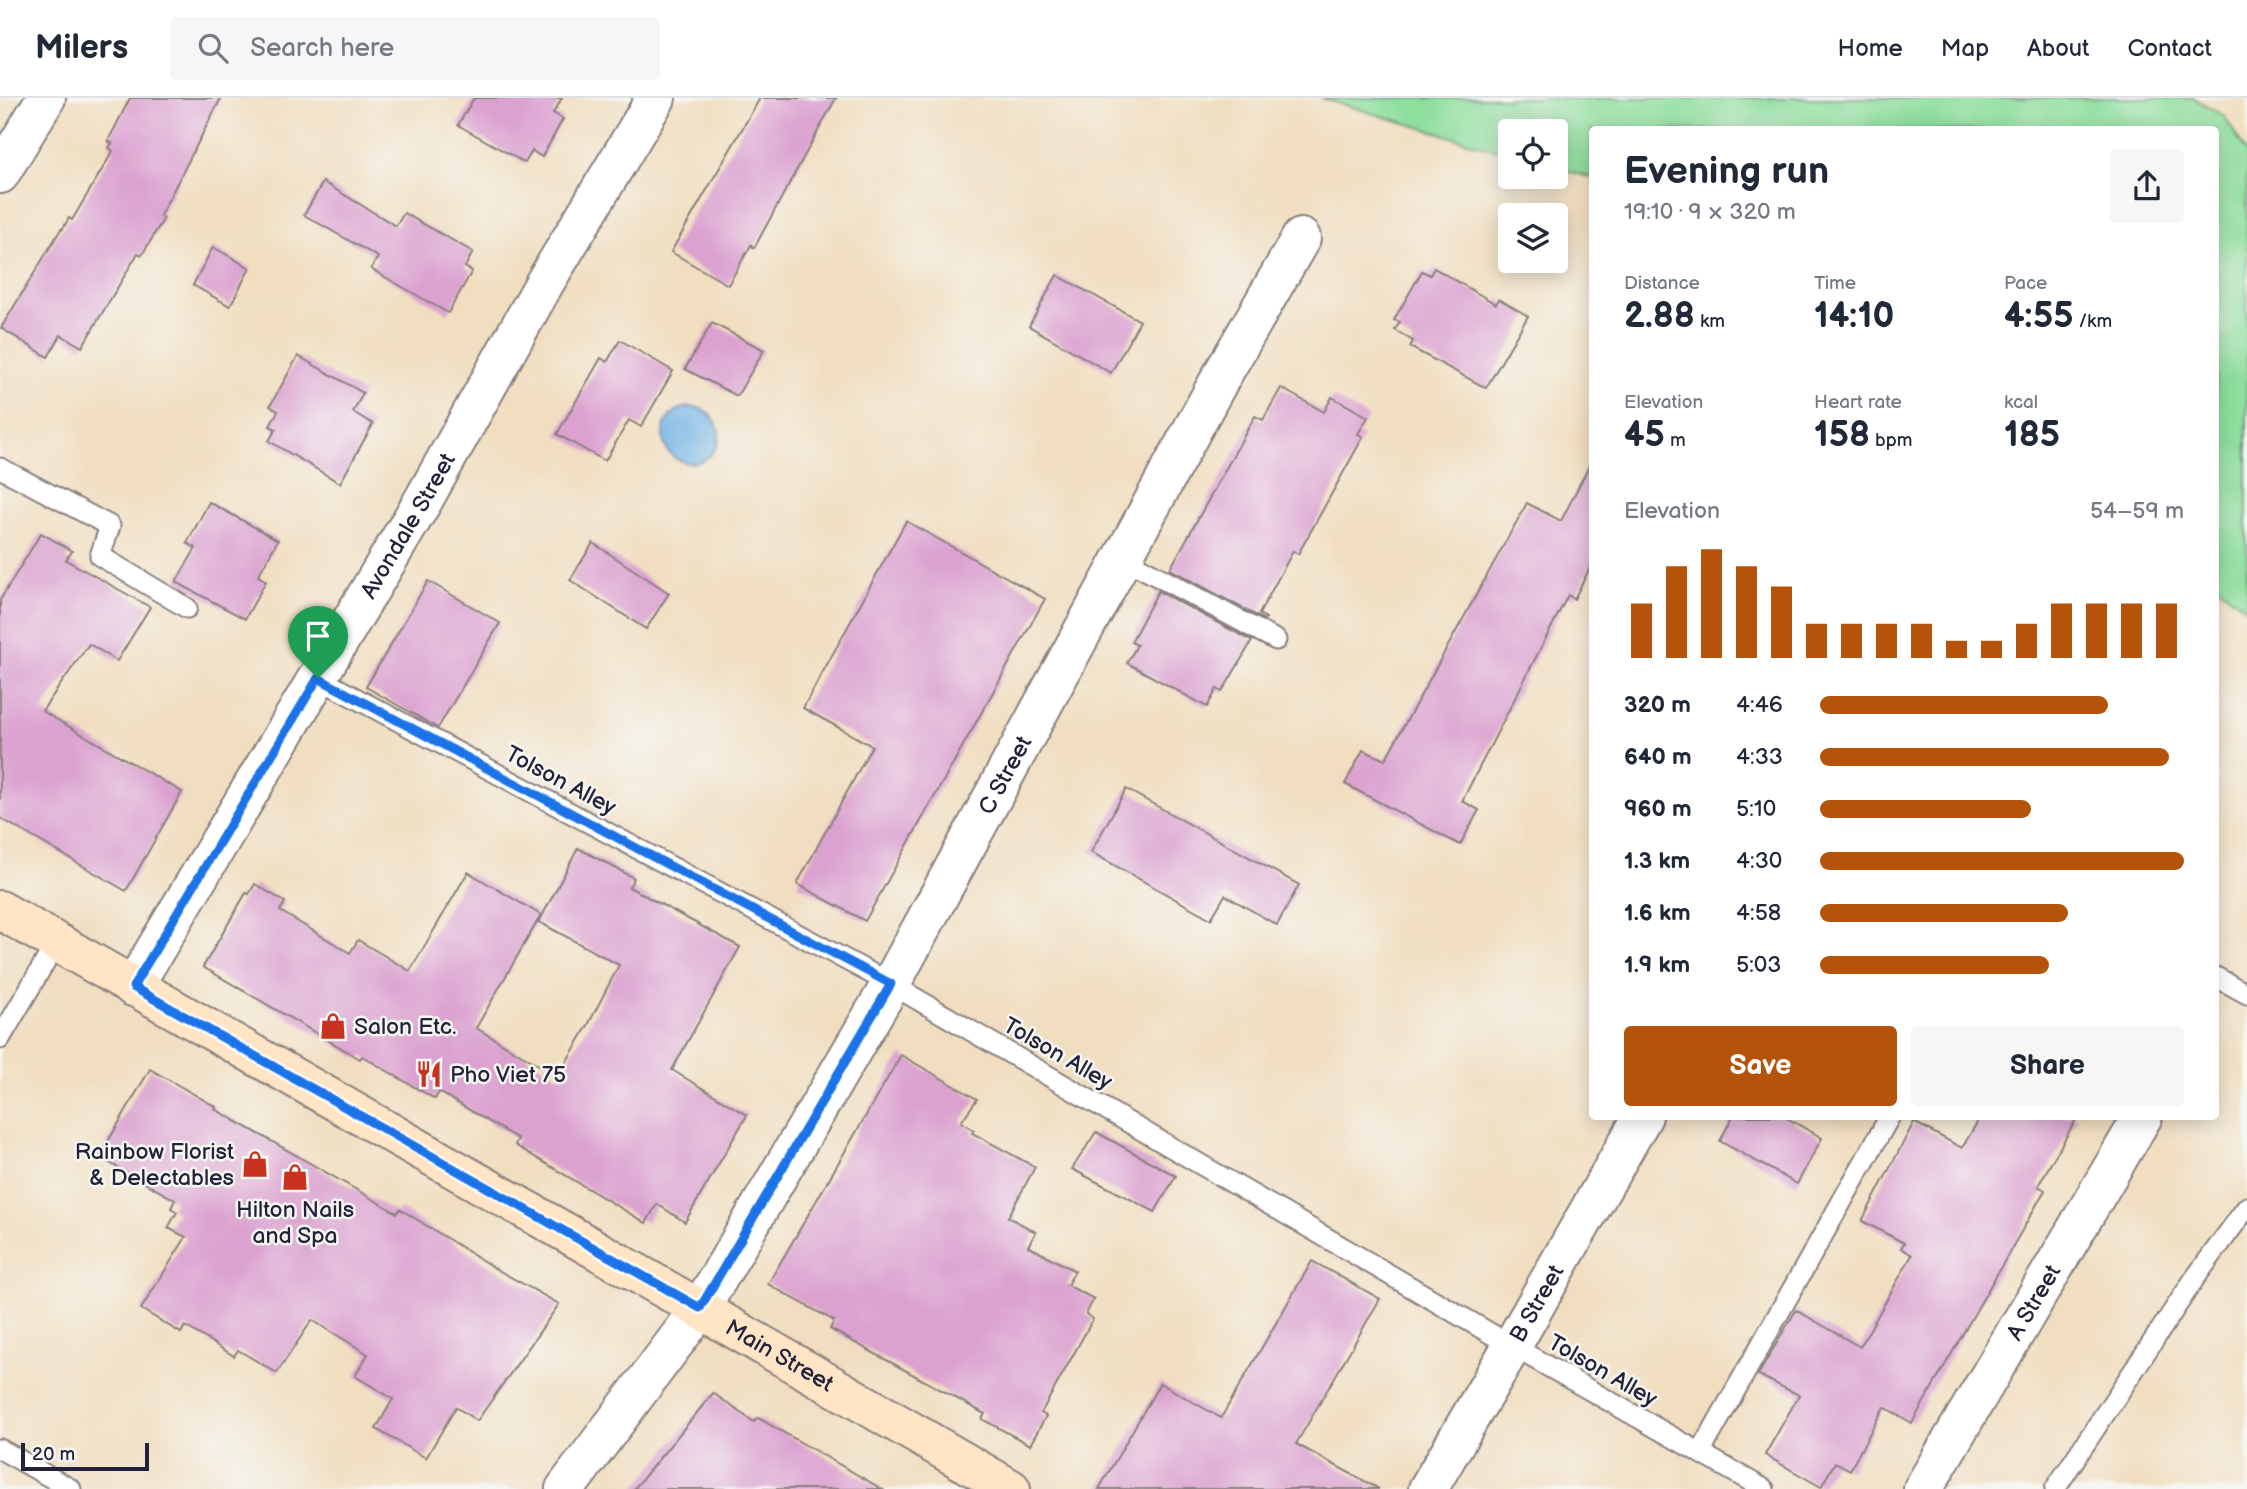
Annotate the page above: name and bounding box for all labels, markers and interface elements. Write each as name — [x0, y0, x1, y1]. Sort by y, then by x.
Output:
search box — [170, 17, 660, 80]
text: Milers — [35, 28, 128, 68]
icon: search — [194, 29, 232, 67]
text: Search here — [250, 33, 394, 64]
text: Home — [1838, 34, 1903, 63]
text: Map — [1941, 34, 1989, 63]
text: About — [2027, 34, 2089, 63]
text: Contact — [2127, 34, 2212, 63]
map controls — [1498, 119, 1568, 273]
button: locate — [1498, 119, 1568, 189]
text: Evening run — [1624, 149, 1829, 194]
button: share — [2110, 149, 2184, 223]
text: 19:10 · 9 × 320 m — [1624, 198, 1796, 226]
button: layers — [1498, 203, 1568, 273]
text: Distance — [1624, 272, 1700, 295]
text: Time — [1814, 272, 1856, 295]
text: Pace — [2004, 272, 2047, 295]
text: 2.88 — [1624, 295, 1695, 338]
text: 14:10 — [1814, 295, 1894, 338]
text: 4:55 — [2004, 295, 2073, 338]
text: km — [1695, 310, 1725, 333]
text: /km — [2073, 310, 2112, 333]
text: Elevation — [1624, 391, 1703, 414]
text: Heart rate — [1814, 391, 1902, 414]
text: kcal — [2004, 391, 2038, 414]
text: 45 — [1624, 414, 1665, 457]
text: 158 — [1814, 414, 1870, 457]
text: 185 — [2004, 414, 2060, 457]
text: m — [1665, 429, 1686, 452]
text: bpm — [1870, 429, 1913, 452]
street label: Avondale Street — [355, 448, 462, 604]
text: Elevation — [1624, 497, 1720, 525]
text: 54–59 m — [2090, 497, 2184, 525]
pin — [288, 606, 348, 678]
icon: arrive — [299, 617, 337, 655]
text: 320 m — [1624, 691, 1691, 719]
text: 4:46 — [1736, 691, 1783, 719]
street label: C Street — [973, 731, 1038, 820]
street label: Tolson Alley — [500, 740, 621, 822]
text: 640 m — [1624, 743, 1692, 771]
text: 4:33 — [1736, 743, 1783, 771]
text: 960 m — [1624, 795, 1692, 823]
text: 5:10 — [1736, 795, 1776, 823]
text: 1.3 km — [1624, 847, 1690, 875]
text: 4:30 — [1736, 847, 1782, 875]
text: 1.6 km — [1624, 899, 1691, 927]
text: 4:58 — [1736, 899, 1781, 927]
text: 1.9 km — [1624, 951, 1690, 979]
text: 5:03 — [1736, 951, 1782, 979]
shop icon: Salon Etc. — [318, 1011, 348, 1041]
street label: Tolson Alley — [998, 1011, 1117, 1097]
place label: Salon Etc. — [354, 1013, 456, 1041]
button: Save — [1624, 1026, 1897, 1106]
button: Share — [1911, 1026, 2184, 1106]
restaurant icon: Pho Viet 75 — [414, 1059, 444, 1089]
place label: Pho Viet 75 — [450, 1061, 566, 1089]
place label: Rainbow Florist & Delectables — [75, 1138, 234, 1192]
shop icon: Rainbow Florist & Delectables — [240, 1149, 270, 1179]
shop icon: Hilton Nails and Spa — [280, 1162, 310, 1192]
place label: Hilton Nails and Spa — [236, 1196, 354, 1250]
street label: B Street — [1504, 1260, 1570, 1348]
street label: A Street — [2001, 1260, 2067, 1345]
street label: Main Street — [720, 1314, 838, 1398]
street label: Tolson Alley — [1543, 1328, 1662, 1414]
scale bar — [21, 1440, 149, 1472]
text: 20 m — [32, 1443, 75, 1466]

